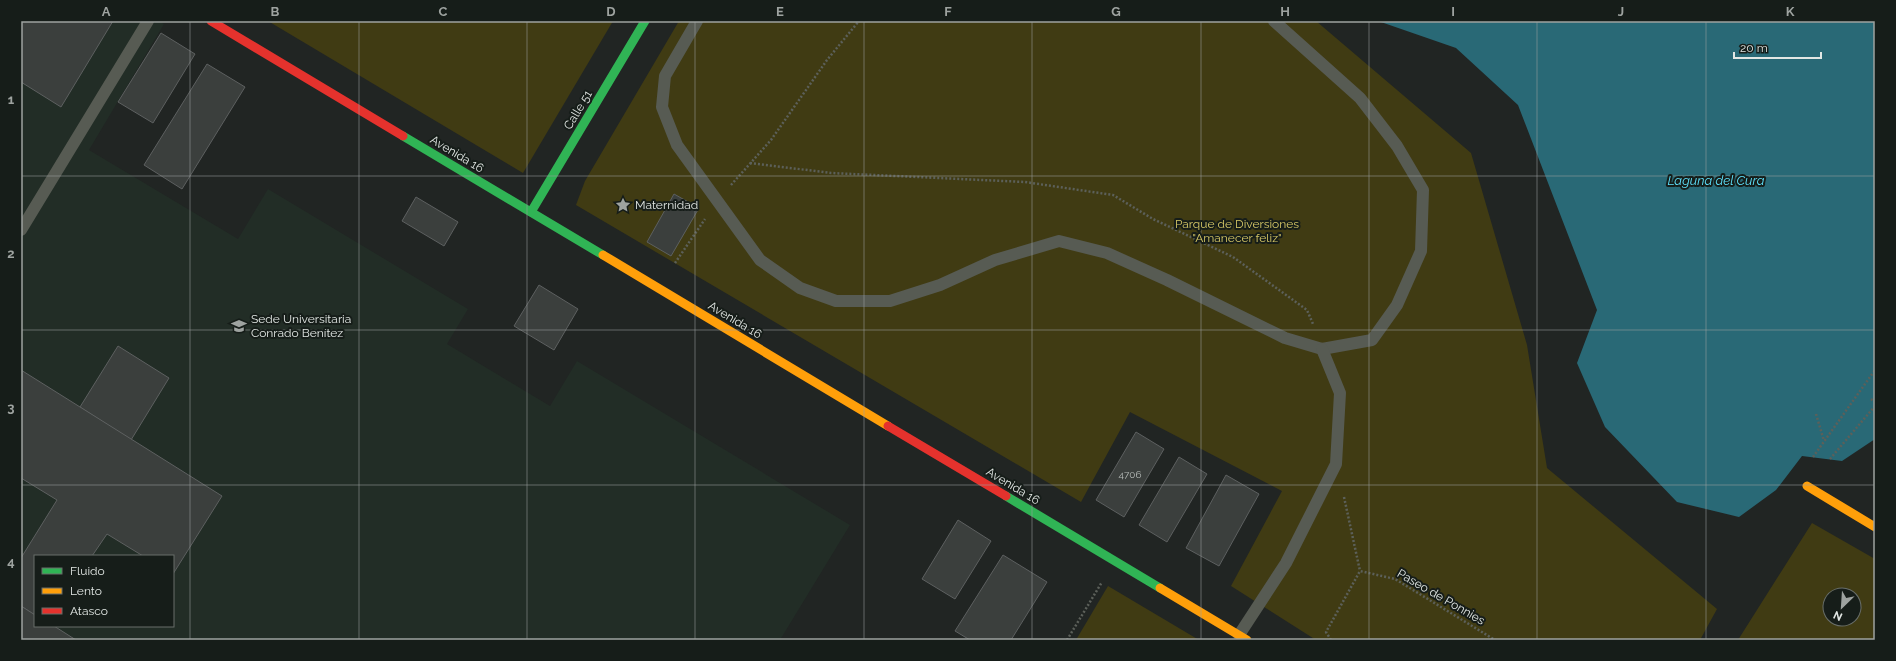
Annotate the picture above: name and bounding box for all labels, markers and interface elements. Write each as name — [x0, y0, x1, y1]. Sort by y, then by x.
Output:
text: A — [102, 4, 111, 19]
text: B — [271, 4, 280, 19]
text: C — [439, 4, 448, 19]
text: D — [606, 4, 616, 19]
text: E — [776, 4, 784, 19]
text: F — [944, 4, 952, 19]
text: G — [1111, 4, 1121, 19]
text: H — [1280, 4, 1290, 19]
text: I — [1451, 4, 1455, 19]
text: J — [1618, 4, 1624, 19]
text: K — [1786, 4, 1795, 19]
scale bar — [1734, 34, 1821, 60]
text: 20 m — [1740, 41, 1768, 55]
street label: Calle 51 — [561, 88, 595, 132]
text: 1 — [8, 92, 15, 107]
street label: Avenida 16 — [428, 133, 486, 175]
water label: Laguna del Cura — [1667, 173, 1765, 188]
place icon: Maternidad — [614, 196, 632, 214]
place label: Maternidad — [635, 198, 698, 212]
park label: Parque de Diversiones "Amanecer feliz" — [1175, 217, 1299, 245]
text: 2 — [7, 246, 15, 261]
street label: Avenida 16 — [706, 299, 764, 341]
place label: Sede Universitaria Conrado Benítez — [251, 312, 351, 340]
school or university icon: Sede Universitaria Conrado Benítez — [230, 317, 248, 335]
text: 3 — [7, 400, 15, 415]
street label: Avenida 16 — [984, 465, 1042, 507]
house number: 4706 — [1119, 469, 1141, 480]
text: 4 — [7, 554, 15, 569]
legend — [34, 555, 174, 627]
text: Fluido — [70, 564, 105, 578]
street label: Paseo de Ponnies — [1395, 566, 1487, 628]
text: Lento — [70, 584, 102, 598]
north arrow — [1822, 587, 1862, 627]
text: Atasco — [70, 604, 108, 618]
text: N — [1831, 608, 1845, 623]

